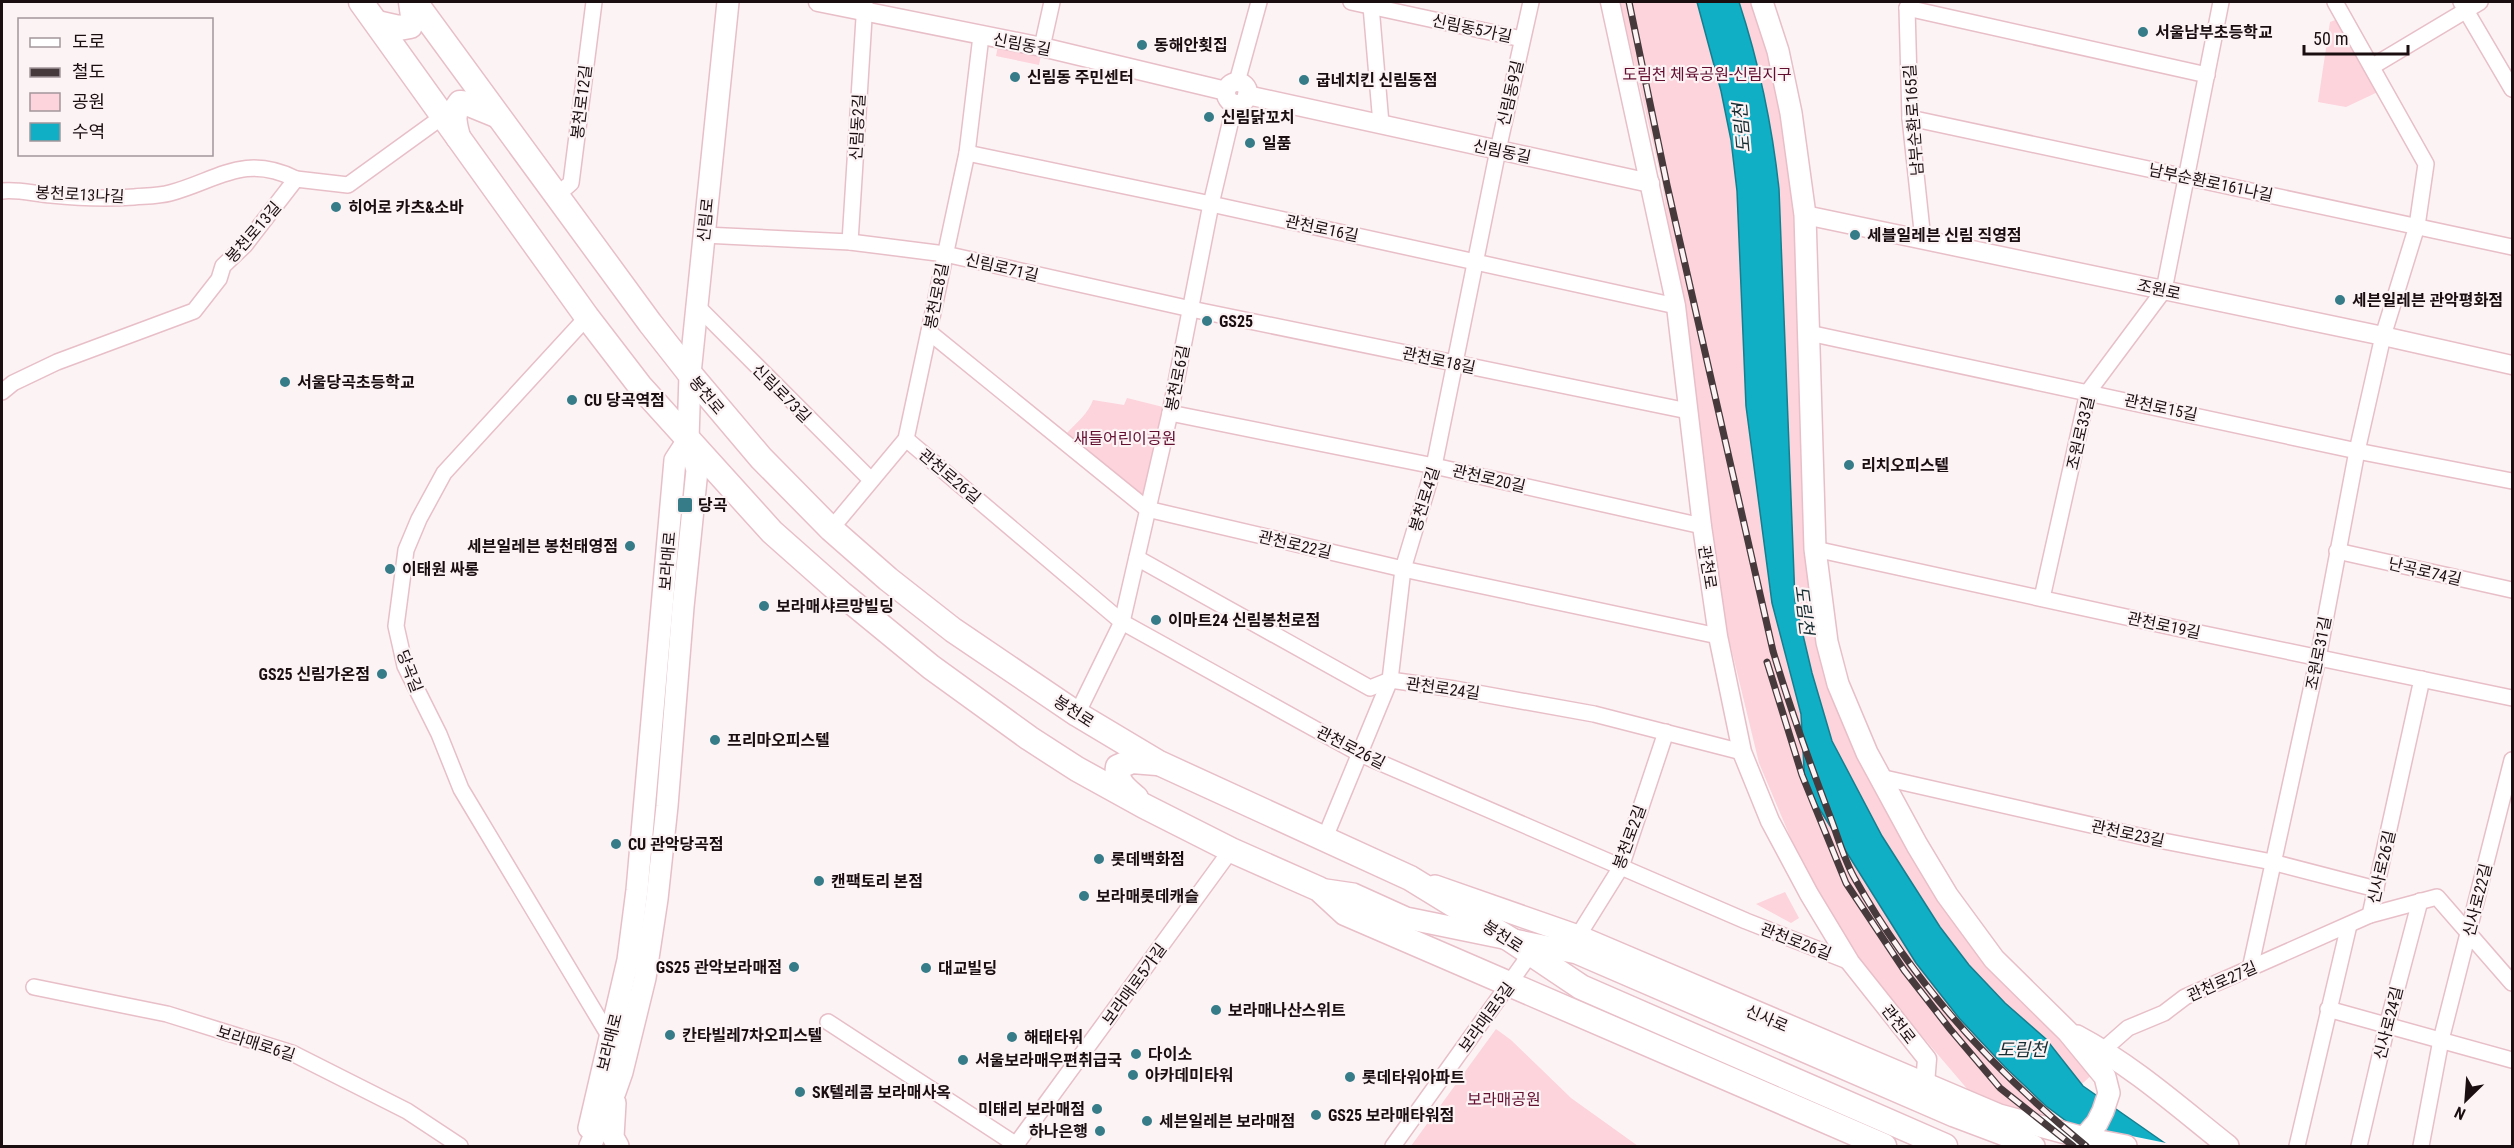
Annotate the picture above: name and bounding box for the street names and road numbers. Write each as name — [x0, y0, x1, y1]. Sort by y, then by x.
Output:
street label: 신림동5가길 — [1430, 11, 1514, 46]
street label: 신림동길 — [991, 30, 1053, 59]
street label: 신림동9길 — [1494, 58, 1527, 128]
street label: 남부순환로165길 — [1900, 63, 1927, 176]
street label: 봉천로12길 — [568, 64, 595, 140]
street label: 신림동2길 — [846, 93, 869, 161]
street label: 신림동길 — [1471, 136, 1533, 167]
street label: 남부순환로161나길 — [2147, 160, 2275, 205]
street label: 봉천로13나길 — [35, 183, 125, 206]
street label: 신림로 — [694, 197, 717, 243]
street label: 봉천로13길 — [222, 198, 285, 267]
street label: 관천로16길 — [1283, 211, 1360, 246]
street label: 신림로71길 — [963, 250, 1040, 285]
street label: 봉천로8길 — [921, 262, 952, 331]
street label: 조원로 — [2135, 276, 2183, 303]
street label: 관천로18길 — [1400, 343, 1477, 378]
street label: 봉천로6길 — [1162, 344, 1193, 413]
street label: 신림로73길 — [749, 360, 815, 426]
street label: 봉천로 — [685, 372, 728, 419]
street label: 관천로15길 — [2122, 390, 2199, 425]
street label: 조원로33길 — [2063, 395, 2098, 472]
street label: 관천로26길 — [915, 445, 984, 508]
street label: 관천로20길 — [1450, 461, 1527, 496]
street label: 봉천로4길 — [1406, 464, 1443, 534]
street label: 관천로22길 — [1256, 527, 1333, 562]
street label: 보라매로 — [655, 531, 680, 591]
street label: 관천로 — [1695, 544, 1720, 591]
street label: 난곡로74길 — [2386, 554, 2463, 589]
street label: 관천로19길 — [2125, 608, 2202, 643]
street label: 조원로31길 — [2302, 615, 2335, 692]
street label: 당곡길 — [393, 647, 426, 695]
street label: 관천로24길 — [1405, 674, 1481, 703]
street label: 봉천로 — [1050, 691, 1098, 732]
street label: 관천로26길 — [1313, 722, 1388, 773]
street label: 봉천로2길 — [1609, 803, 1650, 872]
street label: 관천로23길 — [2089, 816, 2166, 851]
street label: 신사로26길 — [2364, 829, 2399, 906]
street label: 신사로22길 — [2459, 862, 2496, 939]
street label: 봉천로 — [1479, 916, 1527, 957]
street label: 관천로26길 — [1758, 919, 1834, 964]
street label: 보라매로5가길 — [1098, 940, 1170, 1029]
street label: 관천로27길 — [2184, 958, 2260, 1005]
street label: 보라매로5길 — [1455, 979, 1518, 1056]
street label: 신사로24길 — [2370, 985, 2407, 1062]
street label: 신사로 — [1743, 1001, 1791, 1036]
street label: 관천로 — [1878, 1001, 1920, 1048]
street label: 보라매로 — [593, 1011, 626, 1073]
street label: 보라매로6길 — [214, 1022, 298, 1065]

